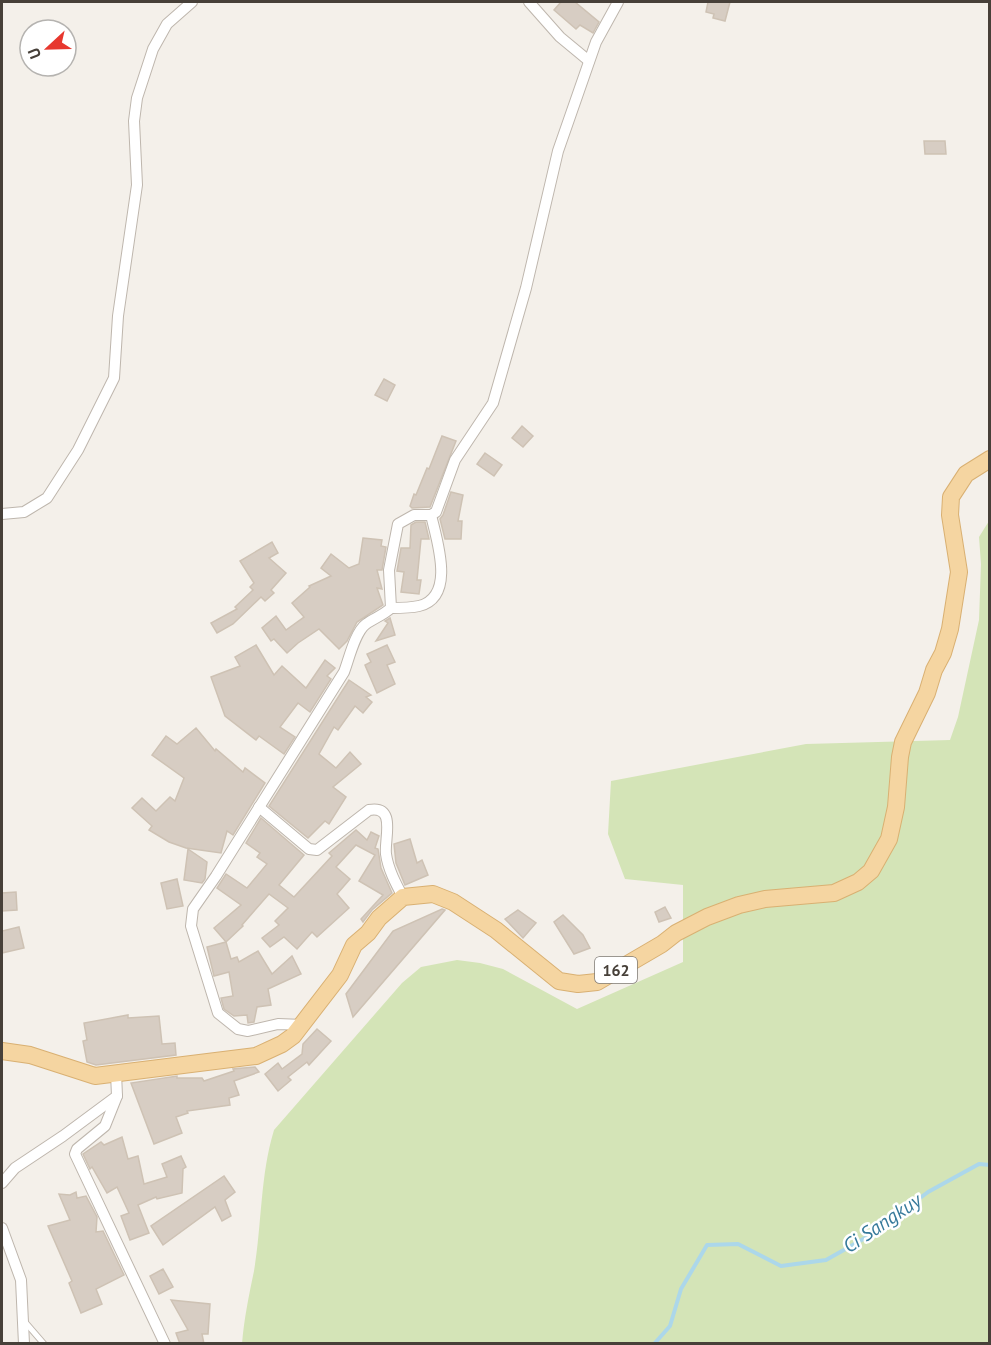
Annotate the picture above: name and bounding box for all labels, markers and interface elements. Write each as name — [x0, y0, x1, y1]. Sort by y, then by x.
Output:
north arrow — [18, 18, 78, 78]
text: U — [23, 45, 45, 62]
road number: 162 — [595, 957, 637, 983]
water label: Ci Sangkuy — [838, 1187, 927, 1259]

